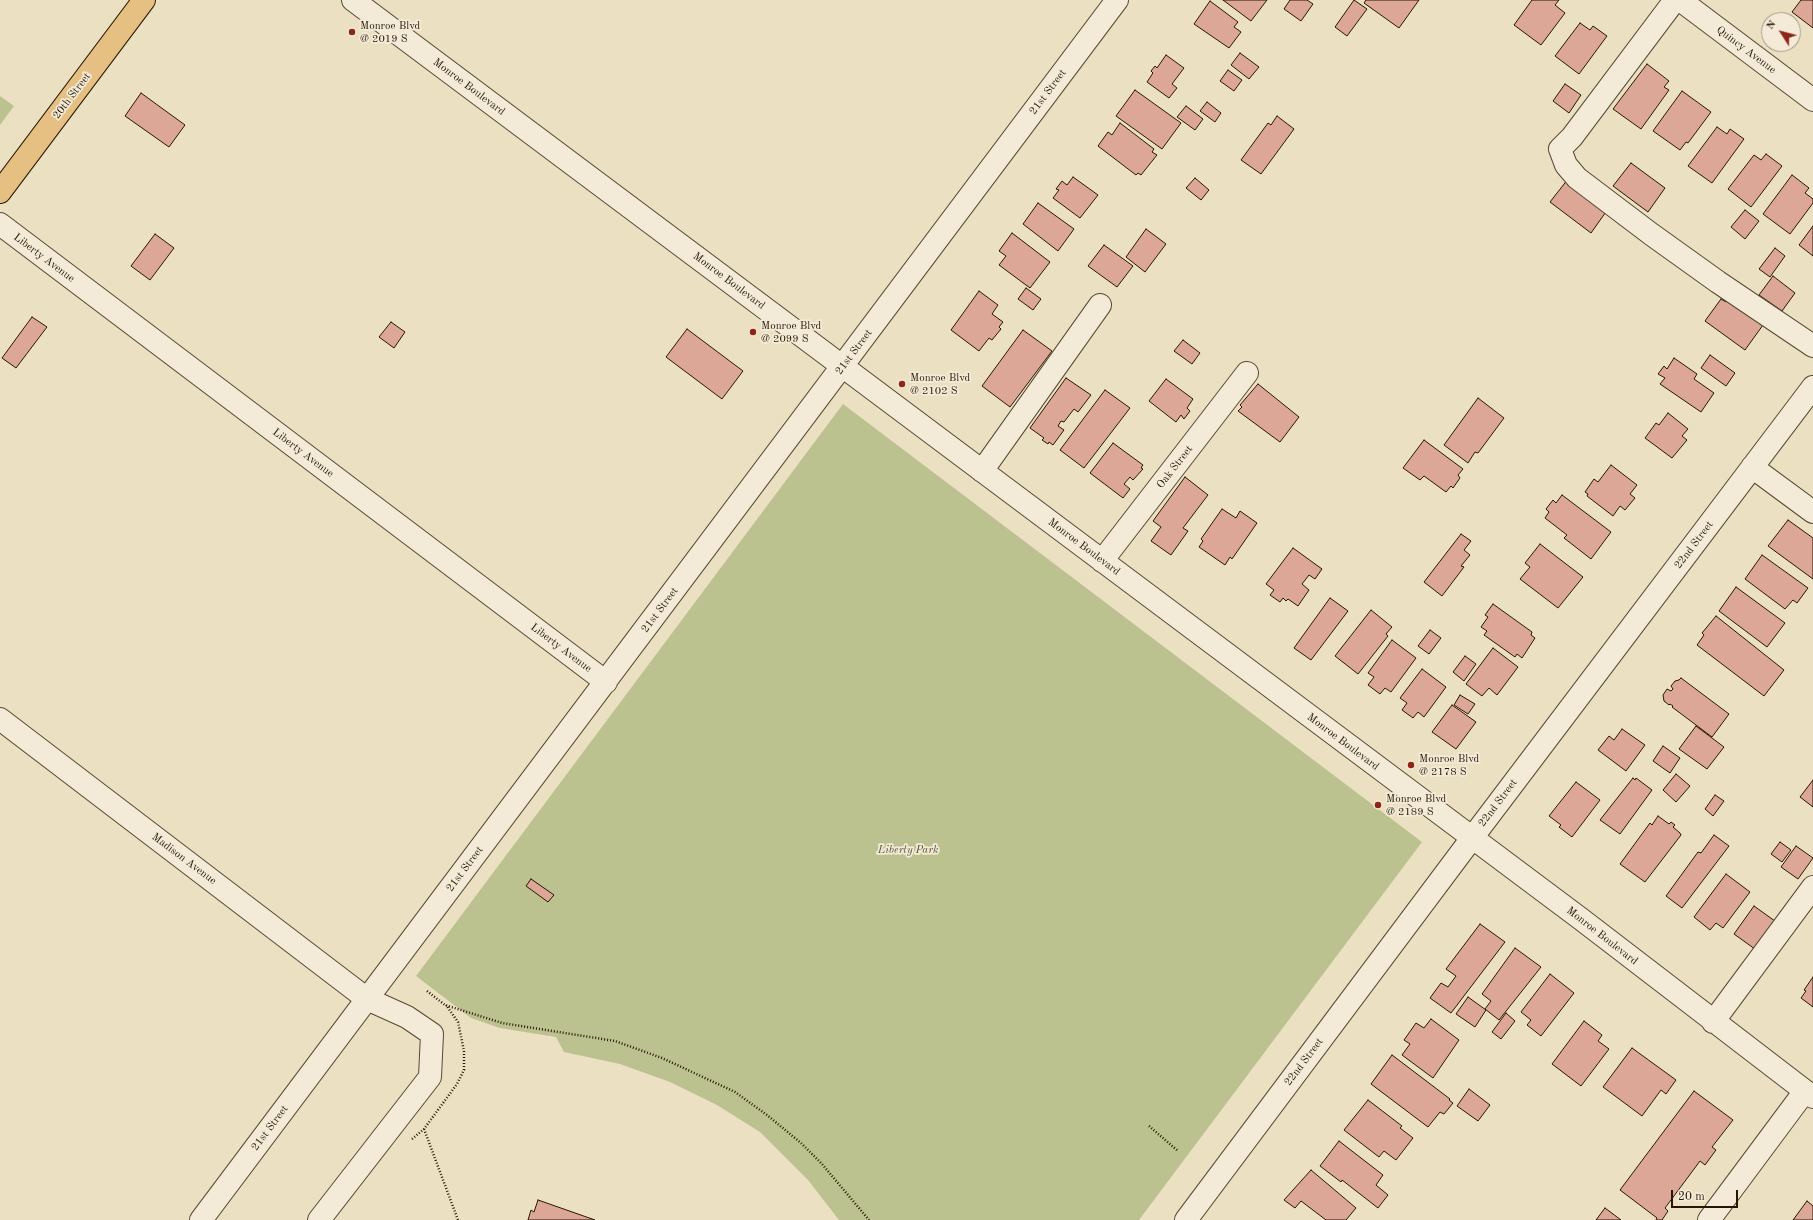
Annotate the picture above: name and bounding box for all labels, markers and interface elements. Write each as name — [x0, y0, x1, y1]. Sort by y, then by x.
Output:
north arrow — [1761, 12, 1801, 52]
place label: Monroe Blvd @ 2019 S — [360, 19, 420, 45]
text: N — [1765, 19, 1779, 32]
street label: Quincy Avenue — [1714, 23, 1778, 77]
marker: Monroe Blvd @ 2019 S — [347, 27, 357, 37]
street label: Monroe Boulevard — [430, 56, 508, 118]
street label: 21st Street — [1027, 67, 1069, 117]
street label: 20th Street — [50, 70, 94, 122]
street label: Liberty Avenue — [11, 231, 77, 285]
street label: Monroe Boulevard — [690, 250, 768, 312]
place label: Monroe Blvd @ 2099 S — [761, 319, 821, 345]
marker: Monroe Blvd @ 2099 S — [748, 327, 758, 337]
street label: 21st Street — [833, 327, 875, 377]
place label: Monroe Blvd @ 2102 S — [910, 371, 970, 397]
marker: Monroe Blvd @ 2102 S — [897, 379, 907, 389]
street label: Liberty Avenue — [270, 426, 336, 480]
street label: Oak Street — [1154, 443, 1196, 491]
street label: Monroe Boulevard — [1045, 516, 1123, 578]
street label: 22nd Street — [1672, 518, 1716, 572]
street label: 21st Street — [639, 585, 681, 635]
street label: Liberty Avenue — [528, 621, 594, 675]
street label: Monroe Boulevard — [1304, 711, 1382, 773]
place label: Monroe Blvd @ 2178 S — [1419, 752, 1479, 778]
marker: Monroe Blvd @ 2178 S — [1406, 760, 1416, 770]
street label: 22nd Street — [1476, 776, 1520, 830]
place label: Monroe Blvd @ 2189 S — [1386, 792, 1446, 818]
marker: Monroe Blvd @ 2189 S — [1373, 800, 1383, 810]
street label: Madison Avenue — [149, 830, 219, 888]
park label: Liberty Park — [878, 843, 938, 857]
street label: 21st Street — [444, 844, 486, 894]
street label: Monroe Boulevard — [1564, 904, 1640, 968]
street label: 22nd Street — [1282, 1035, 1326, 1089]
street label: 21st Street — [249, 1103, 291, 1153]
scale bar — [1673, 1182, 1740, 1208]
text: 20 m — [1678, 1191, 1705, 1203]

